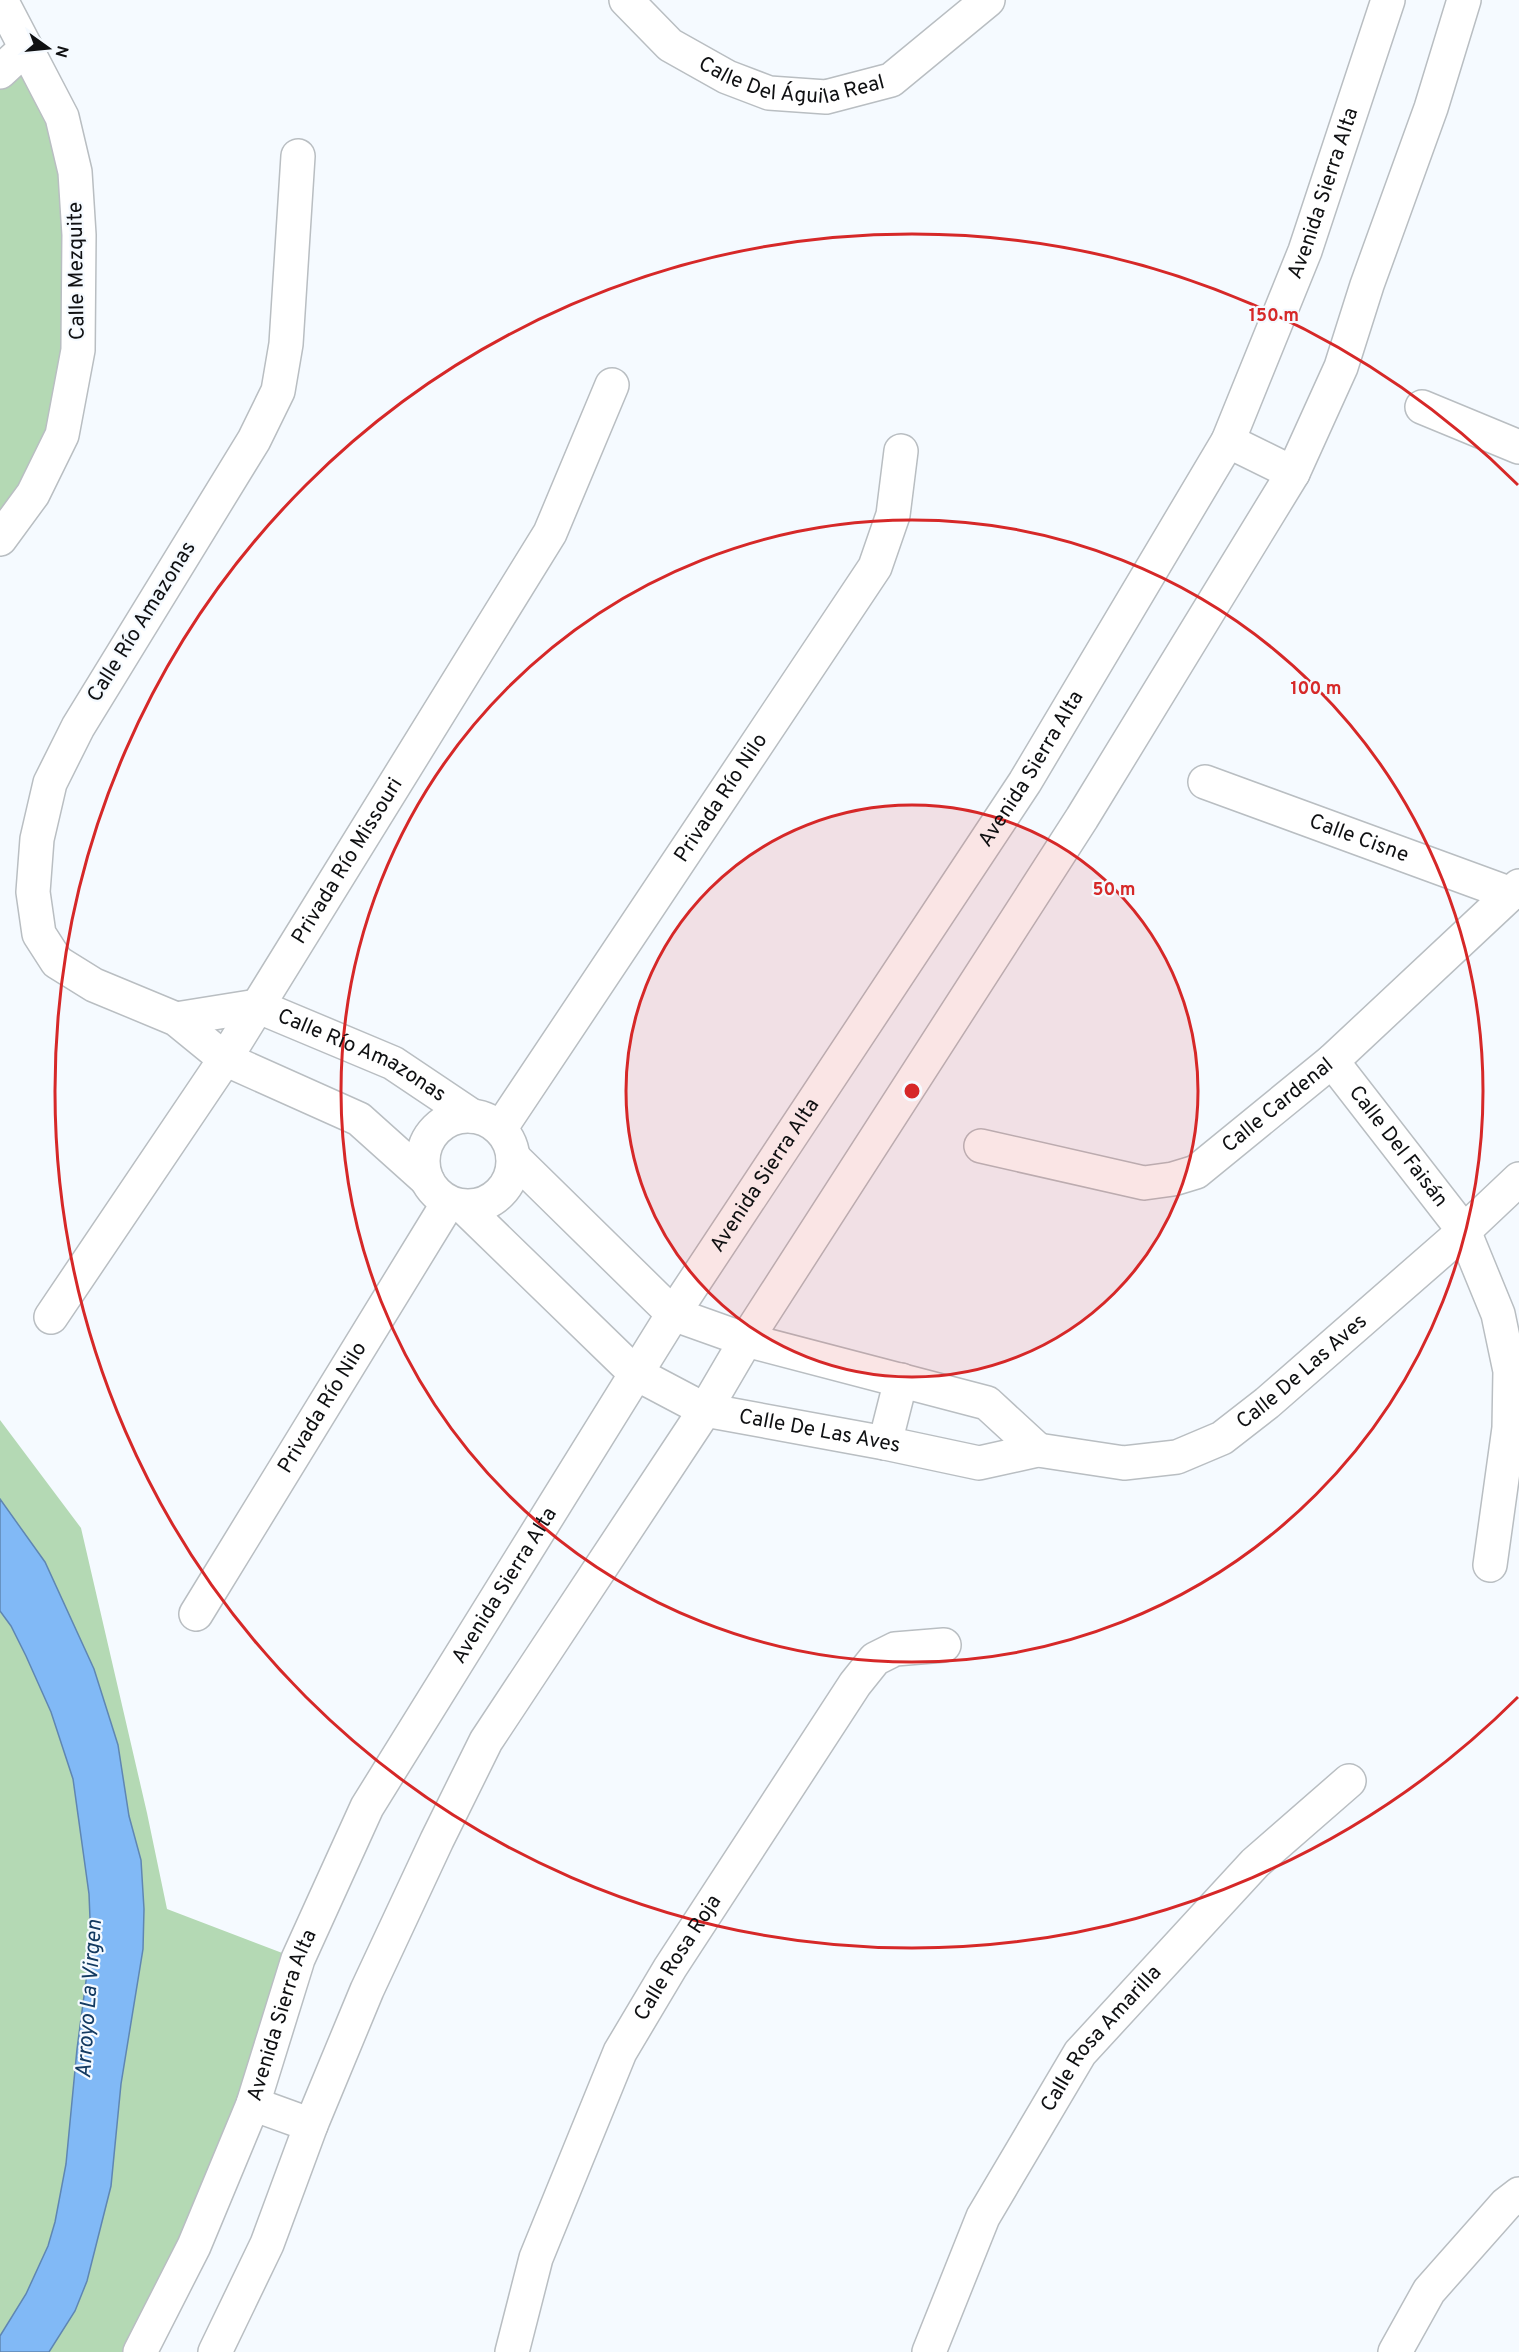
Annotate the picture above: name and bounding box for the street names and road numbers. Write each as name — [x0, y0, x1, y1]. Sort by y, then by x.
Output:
street label: Calle Del Águila Real — [694, 50, 887, 111]
street label: Avenida Sierra Alta — [1282, 104, 1365, 283]
street label: Calle Mezquite — [62, 202, 92, 340]
street label: Calle Río Amazonas — [82, 536, 202, 708]
street label: Avenida Sierra Alta — [972, 686, 1090, 852]
street label: Privada Río Nilo — [668, 728, 774, 868]
street label: Privada Río Missouri — [286, 773, 409, 949]
street label: Calle Cisne — [1305, 808, 1413, 869]
street label: Calle Río Amazonas — [273, 1003, 451, 1108]
street label: Calle Cardenal — [1216, 1052, 1339, 1159]
street label: Calle Del Faisán — [1342, 1080, 1454, 1213]
street label: Avenida Sierra Alta — [704, 1093, 825, 1258]
street label: Calle De Las Aves — [1231, 1308, 1373, 1435]
street label: Privada Río Nilo — [272, 1337, 373, 1479]
street label: Calle De Las Aves — [737, 1403, 903, 1459]
street label: Avenida Sierra Alta — [446, 1502, 563, 1669]
street label: Calle Rosa Roja — [628, 1890, 728, 2026]
street label: Avenida Sierra Alta — [241, 1925, 323, 2105]
street label: Calle Rosa Amarilla — [1035, 1960, 1167, 2117]

